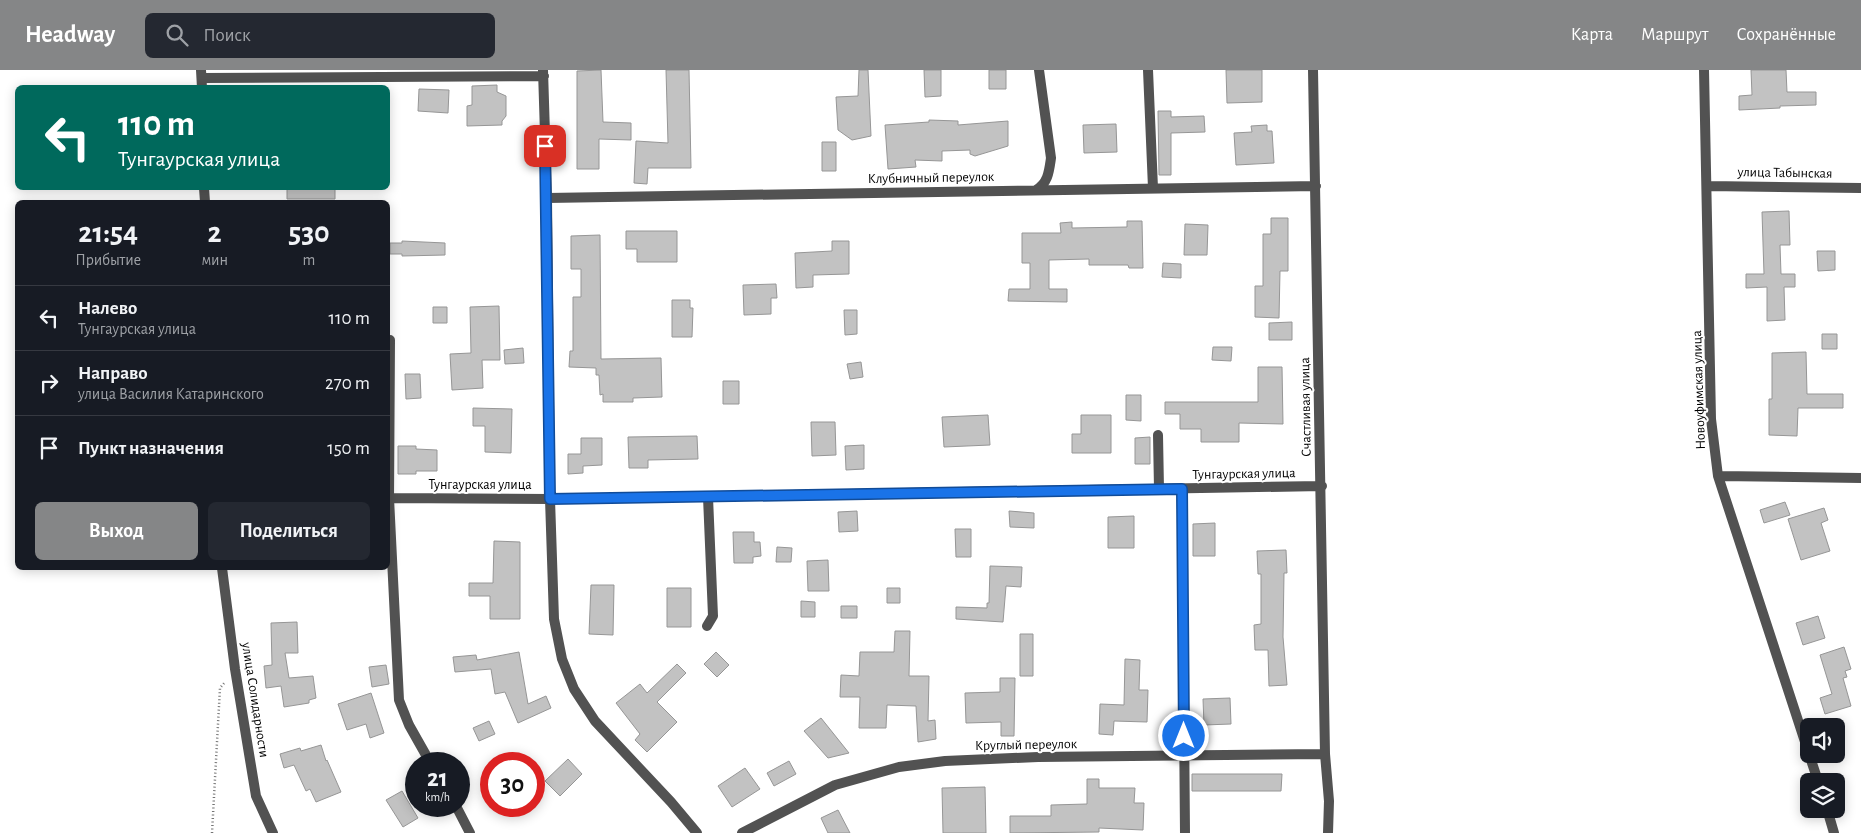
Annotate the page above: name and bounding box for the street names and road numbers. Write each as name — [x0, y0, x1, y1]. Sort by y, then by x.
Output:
street label: улица Табынская — [1736, 165, 1833, 181]
street label: Клубничный переулок — [868, 170, 995, 186]
street label: Новоуфимская улица — [1690, 329, 1708, 450]
street label: Счастливая улица — [1298, 357, 1314, 457]
street label: Тунгаурская улица — [1192, 466, 1296, 482]
street label: Тунгаурская улица — [428, 478, 532, 492]
street label: улица Солидарности — [239, 640, 271, 759]
street label: Круглый переулок — [975, 737, 1078, 753]

